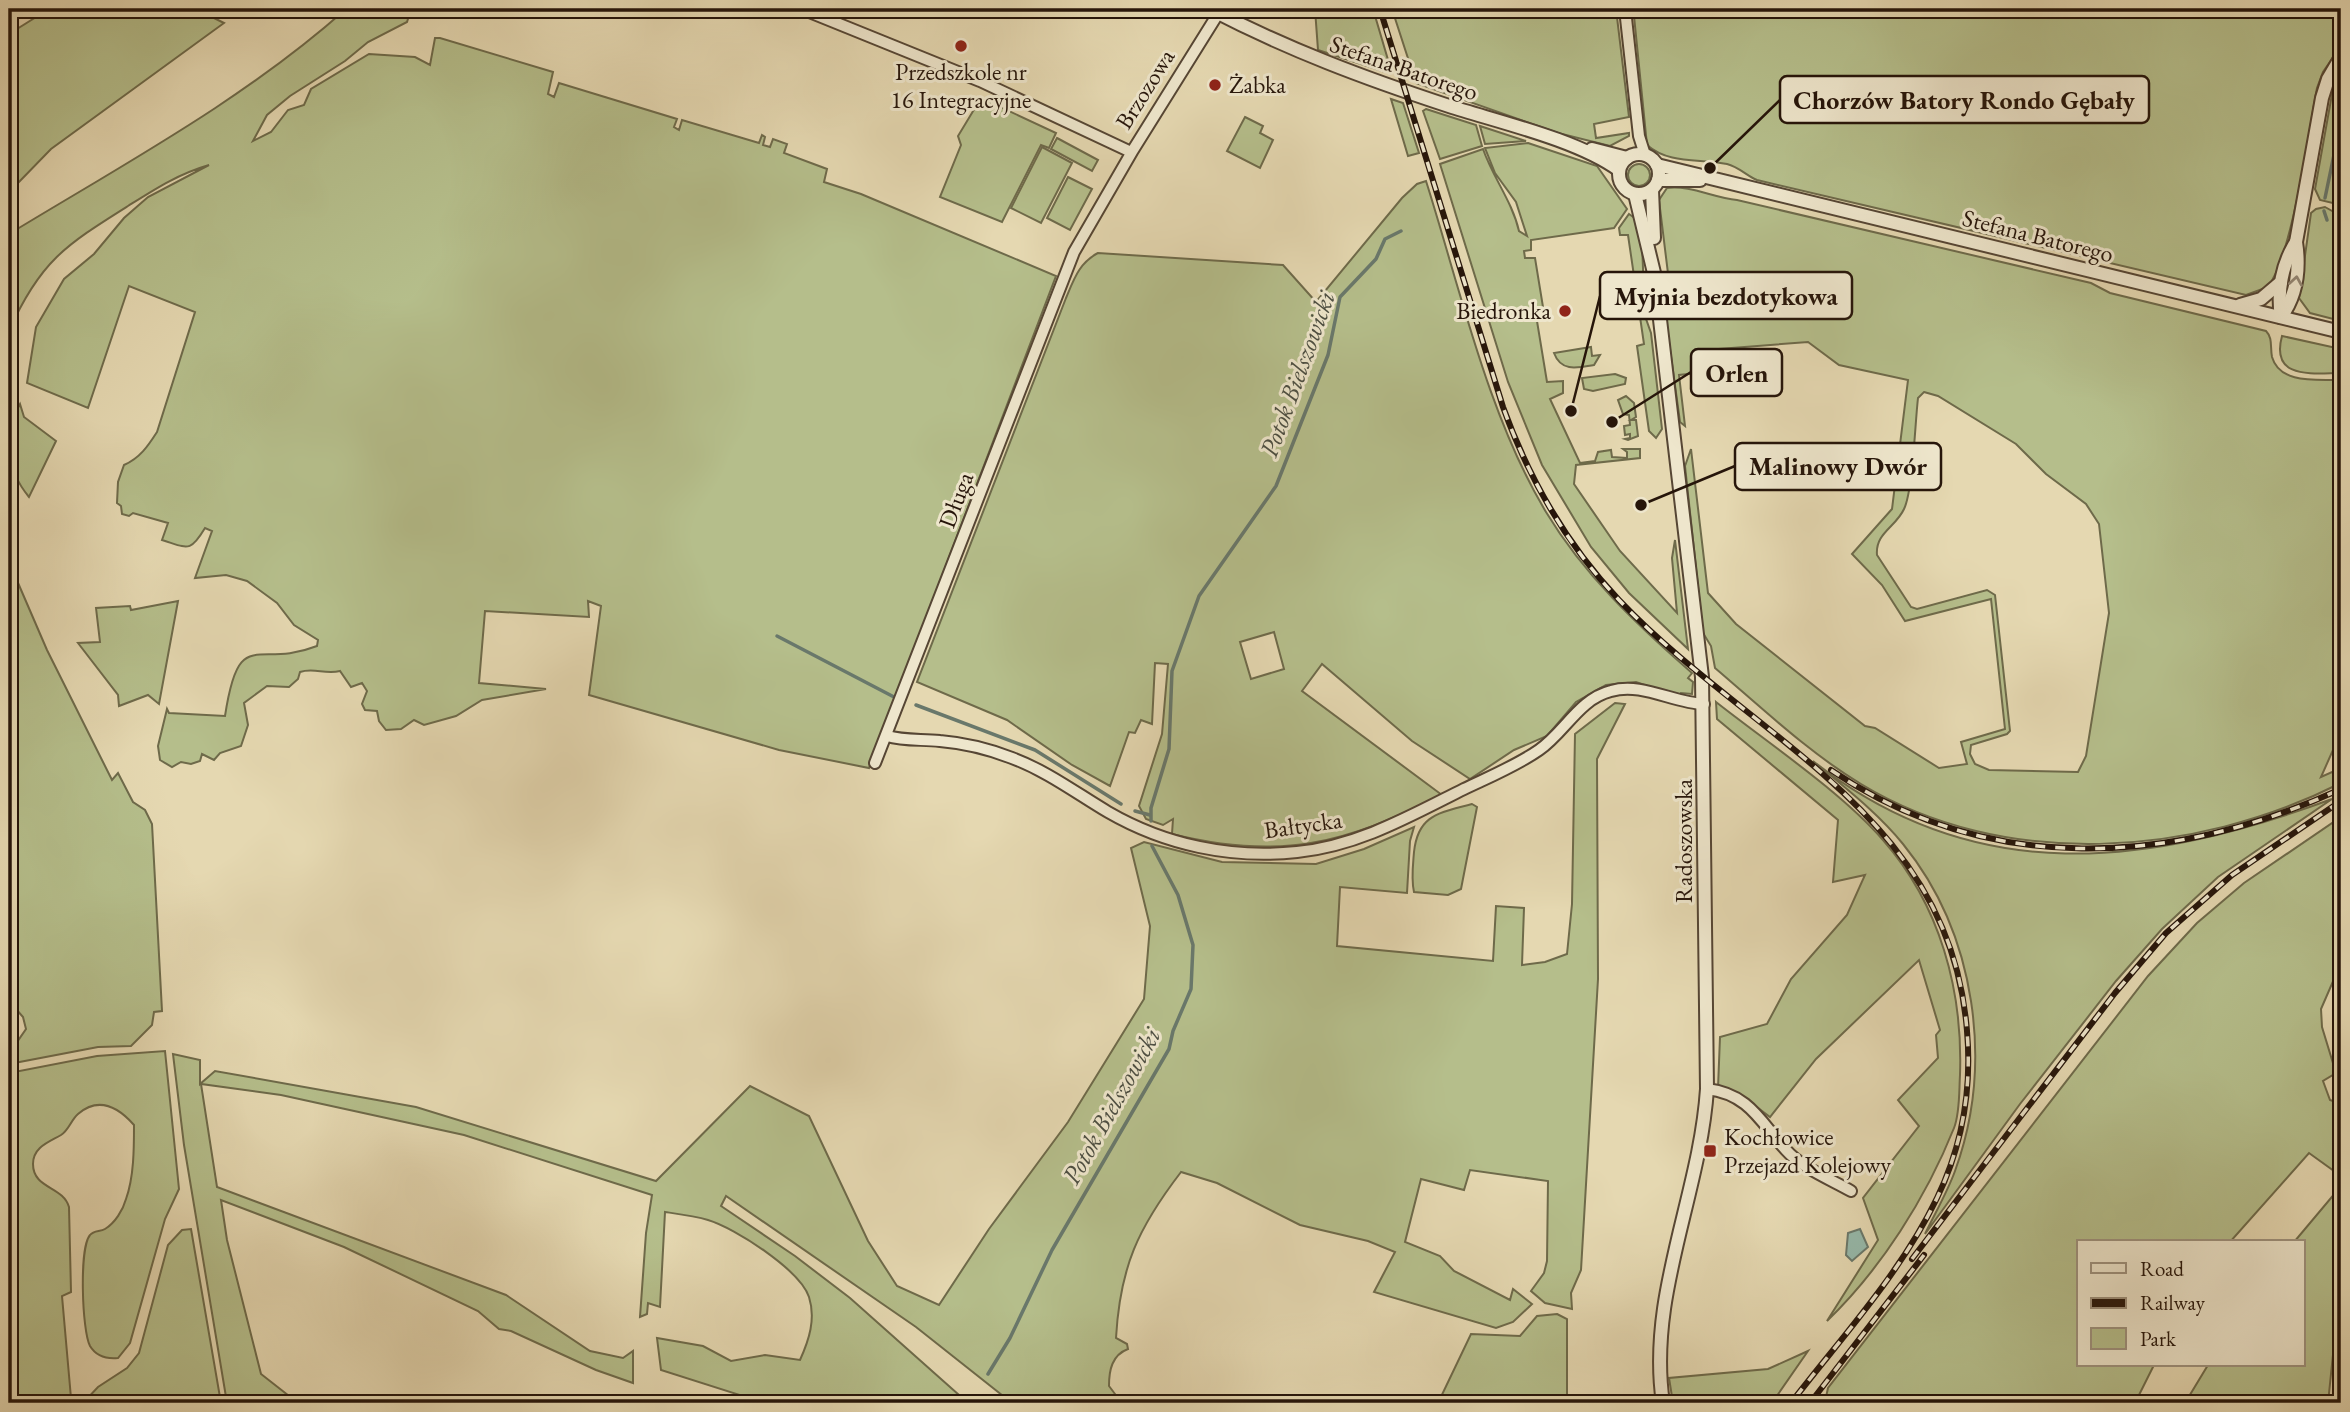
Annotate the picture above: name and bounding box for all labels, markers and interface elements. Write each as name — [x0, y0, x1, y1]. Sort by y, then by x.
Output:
street label: Stefana Batorego — [1326, 28, 1482, 107]
marker: Przedszkole nr 16 Integracyjne — [953, 38, 969, 54]
street label: Brzozowa — [1108, 42, 1181, 135]
place label: Przedszkole nr 16 Integracyjne — [891, 56, 1031, 115]
place label: Żabka — [1229, 69, 1286, 100]
callout: Chorzów Batory Rondo Gębały — [1780, 76, 2149, 123]
marker: Żabka — [1207, 77, 1223, 93]
text: Chorzów Batory Rondo Gębały — [1793, 83, 2135, 117]
street label: Stefana Batorego — [1959, 202, 2117, 269]
callout: Myjnia bezdotykowa — [1600, 272, 1852, 319]
one-way arrow — [2288, 275, 2303, 287]
text: Myjnia bezdotykowa — [1614, 279, 1839, 313]
water label: Potok Bielszowicki — [1251, 285, 1343, 462]
place label: Biedronka — [1456, 295, 1551, 326]
marker: Biedronka — [1557, 303, 1573, 319]
callout: Orlen — [1691, 349, 1782, 396]
text: Orlen — [1705, 356, 1769, 390]
callout: Malinowy Dwór — [1735, 443, 1941, 490]
text: Malinowy Dwór — [1749, 449, 1927, 483]
street label: Długa — [931, 467, 980, 532]
street label: Radoszowska — [1668, 779, 1699, 903]
street label: Bałtycka — [1262, 804, 1344, 845]
water label: Potok Bielszowicki — [1054, 1020, 1169, 1190]
place label: Kochłowice Przejazd Kolejowy — [1724, 1121, 1892, 1180]
marker: Kochłowice Przejazd Kolejowy — [1702, 1143, 1718, 1159]
legend — [2077, 1240, 2304, 1366]
text: Road — [2140, 1255, 2184, 1282]
text: Railway — [2140, 1289, 2206, 1316]
text: Park — [2140, 1325, 2177, 1352]

